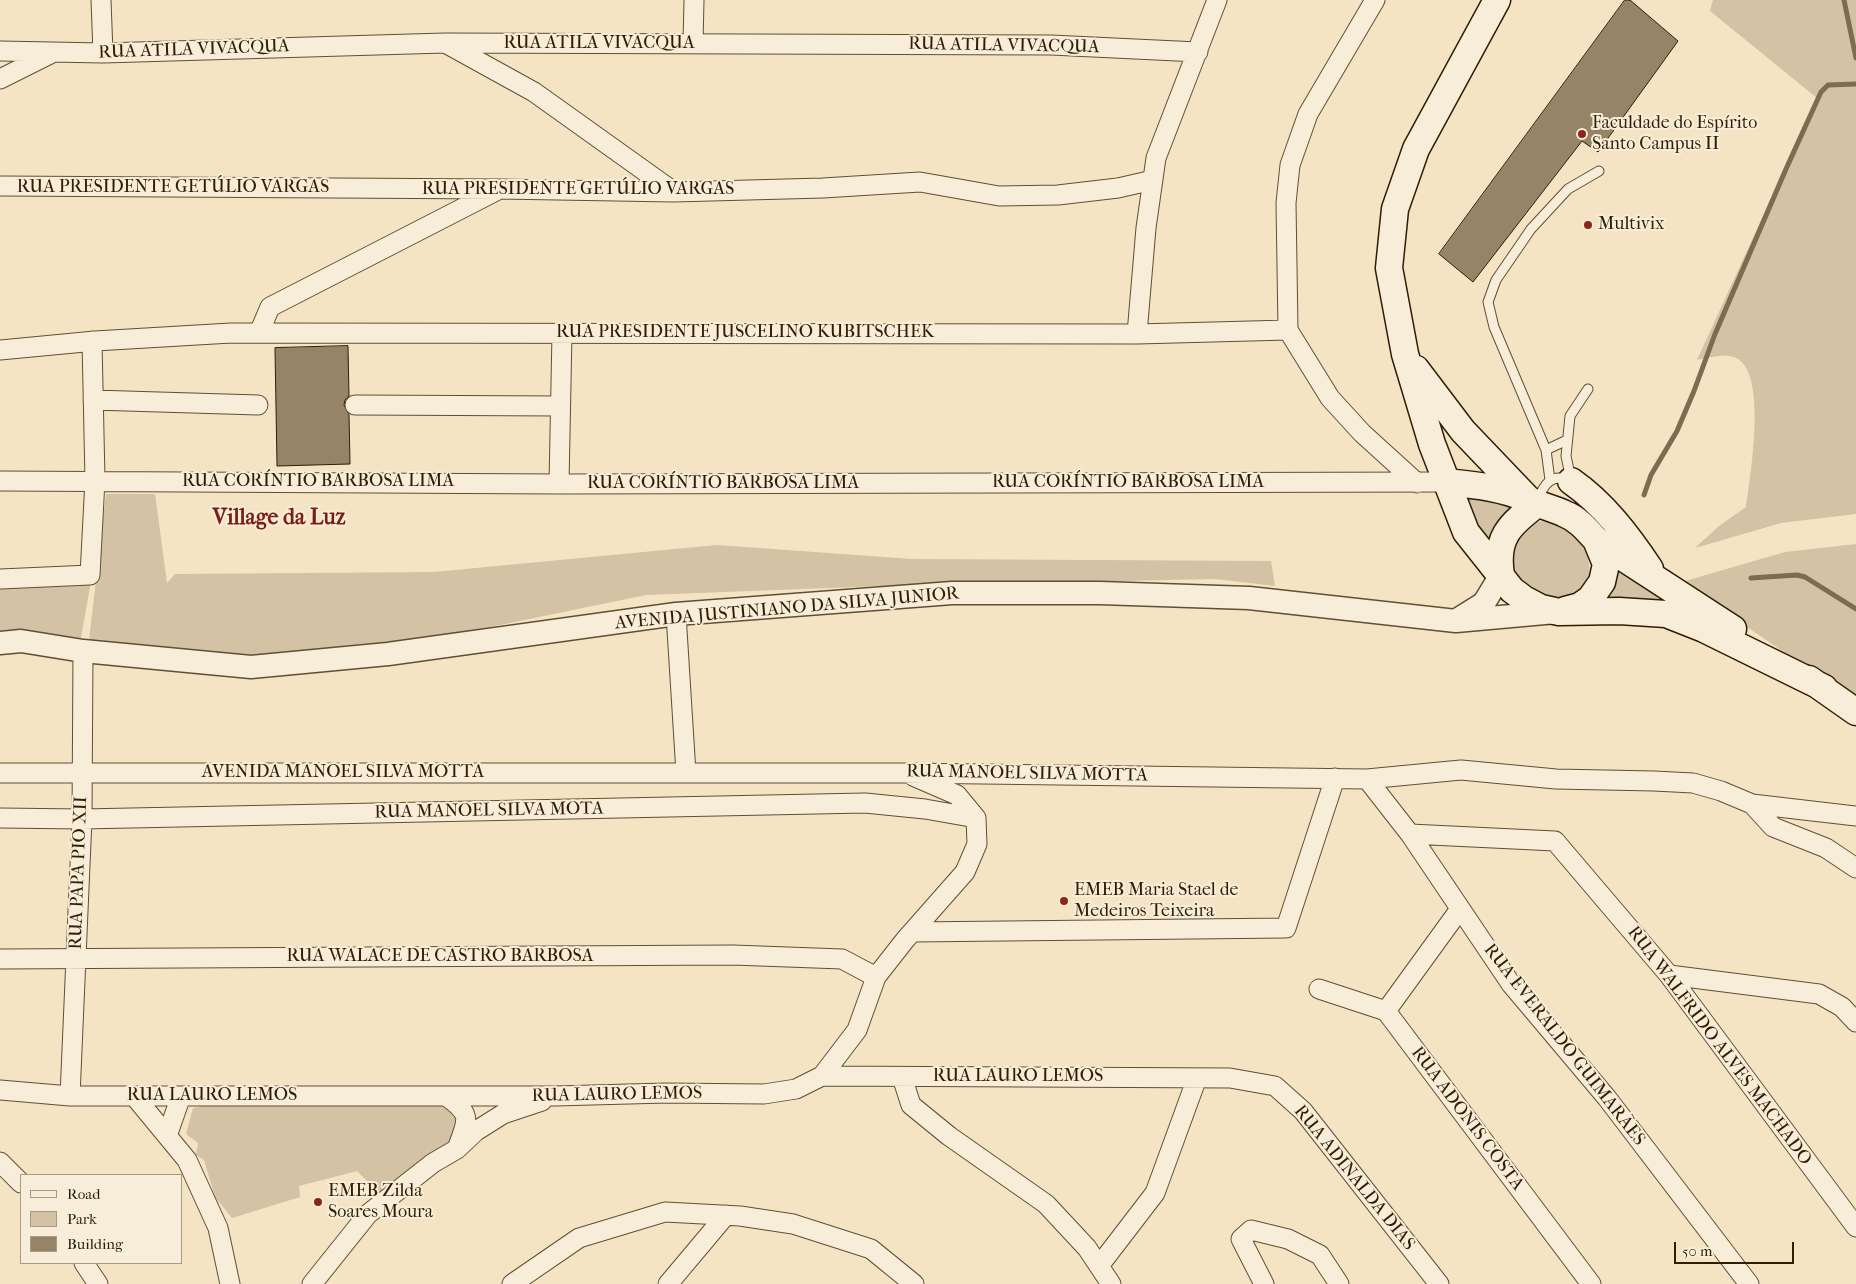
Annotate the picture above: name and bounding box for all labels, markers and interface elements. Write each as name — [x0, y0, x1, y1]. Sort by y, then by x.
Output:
street label: RUA ATILA VIVACQUA — [503, 33, 695, 55]
street label: RUA ATILA VIVACQUA — [908, 34, 1100, 58]
street label: RUA ATILA VIVACQUA — [98, 36, 290, 64]
place label: Faculdade do Espírito Santo Campus II — [1592, 113, 1757, 156]
marker: Faculdade do Espírito Santo Campus II — [1576, 128, 1588, 140]
street label: RUA PRESIDENTE GETÚLIO VARGAS — [17, 177, 329, 199]
street label: RUA PRESIDENTE GETÚLIO VARGAS — [422, 179, 734, 201]
place label: Multivix — [1598, 214, 1665, 236]
marker: Multivix — [1582, 219, 1594, 231]
street label: RUA PRESIDENTE JUSCELINO KUBITSCHEK — [556, 322, 934, 344]
street label: RUA CORÍNTIO BARBOSA LIMA — [182, 471, 454, 493]
street label: RUA CORÍNTIO BARBOSA LIMA — [992, 472, 1264, 494]
street label: RUA CORÍNTIO BARBOSA LIMA — [587, 473, 859, 495]
district label: Village da Luz — [213, 506, 345, 532]
street label: AVENIDA JUSTINIANO DA SILVA JUNIOR — [614, 583, 960, 635]
street label: RUA MANOEL SILVA MOTTA — [906, 761, 1148, 787]
street label: AVENIDA MANOEL SILVA MOTTA — [202, 762, 484, 784]
street label: RUA PAPA PIO XII — [66, 796, 92, 950]
street label: RUA MANOEL SILVA MOTA — [374, 798, 604, 824]
place label: EMEB Maria Stael de Medeiros Teixeira — [1074, 880, 1238, 922]
marker: EMEB Maria Stael de Medeiros Teixeira — [1058, 895, 1070, 907]
street label: RUA WALFRIDO ALVES MACHADO — [1622, 922, 1816, 1170]
street label: RUA EVERALDO GUIMARÃES — [1479, 940, 1649, 1150]
street label: RUA WALACE DE CASTRO BARBOSA — [286, 946, 594, 968]
street label: RUA ADONIS COSTA — [1406, 1043, 1528, 1195]
street label: RUA LAURO LEMOS — [933, 1066, 1103, 1088]
street label: RUA LAURO LEMOS — [532, 1083, 702, 1107]
street label: RUA LAURO LEMOS — [127, 1085, 297, 1107]
street label: RUA ADINALDA DIAS — [1289, 1101, 1419, 1255]
legend — [20, 1174, 182, 1264]
place label: EMEB Zilda Soares Moura — [328, 1181, 433, 1224]
text: Road — [67, 1185, 100, 1203]
marker: EMEB Zilda Soares Moura — [312, 1196, 324, 1208]
text: Park — [67, 1210, 97, 1228]
scale bar — [1676, 1232, 1796, 1264]
text: Building — [67, 1235, 123, 1253]
text: 50 m — [1682, 1242, 1712, 1260]

